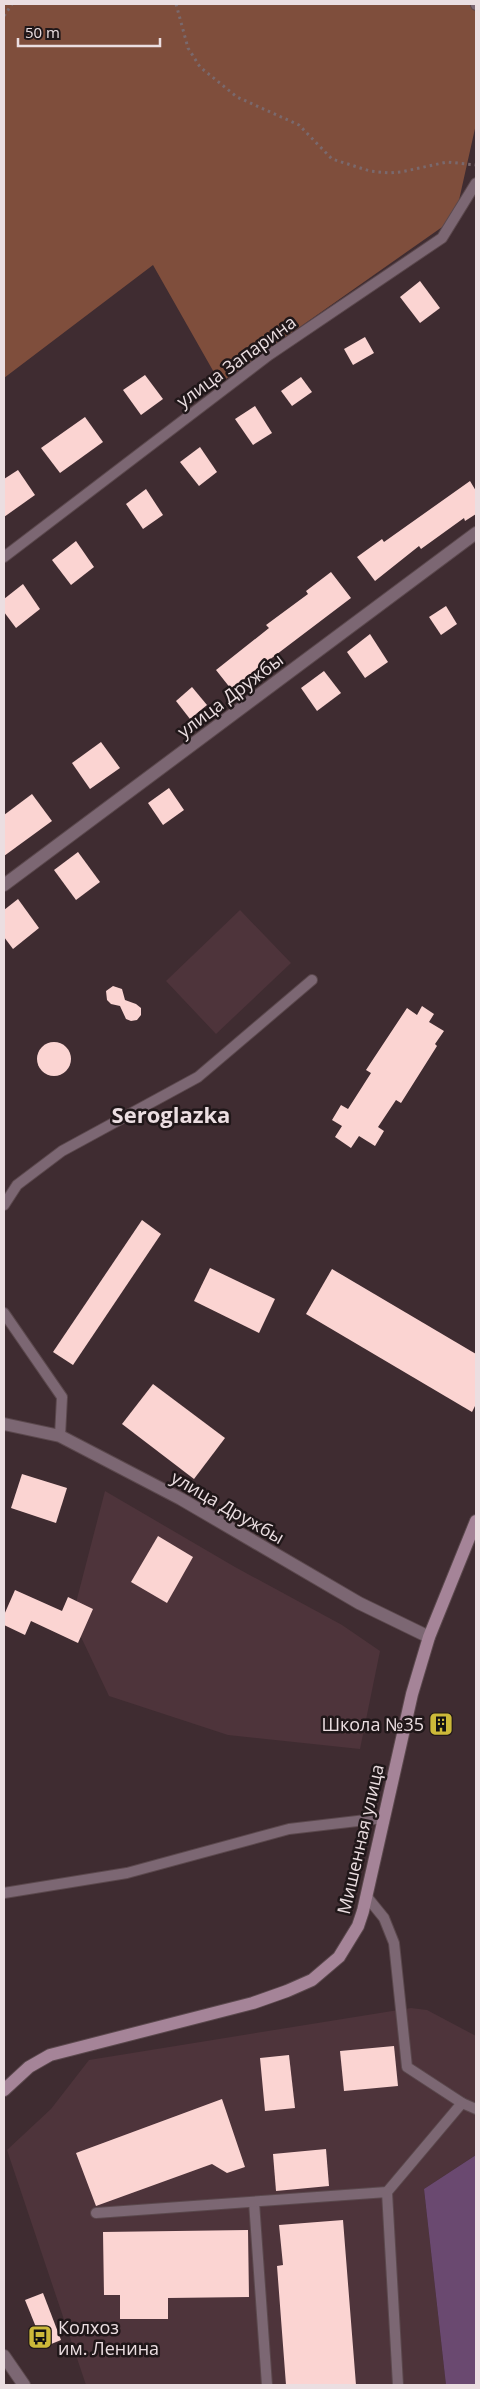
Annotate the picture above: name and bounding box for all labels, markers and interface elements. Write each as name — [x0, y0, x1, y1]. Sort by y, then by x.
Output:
scale bar — [18, 15, 160, 47]
text: 50 m — [25, 22, 60, 42]
street label: улица Запарина — [171, 309, 301, 413]
street label: улица Дружбы — [172, 647, 288, 743]
district label: Seroglazka — [112, 1099, 230, 1129]
street label: улица Дружбы — [167, 1465, 289, 1549]
building icon: Школа №35 — [428, 1711, 454, 1737]
place label: Школа №35 — [321, 1712, 424, 1736]
street label: Мишенная улица — [331, 1762, 389, 1916]
place label: Колхоз им. Ленина — [58, 2315, 159, 2360]
bus stop icon: Колхоз им. Ленина — [27, 2324, 53, 2350]

